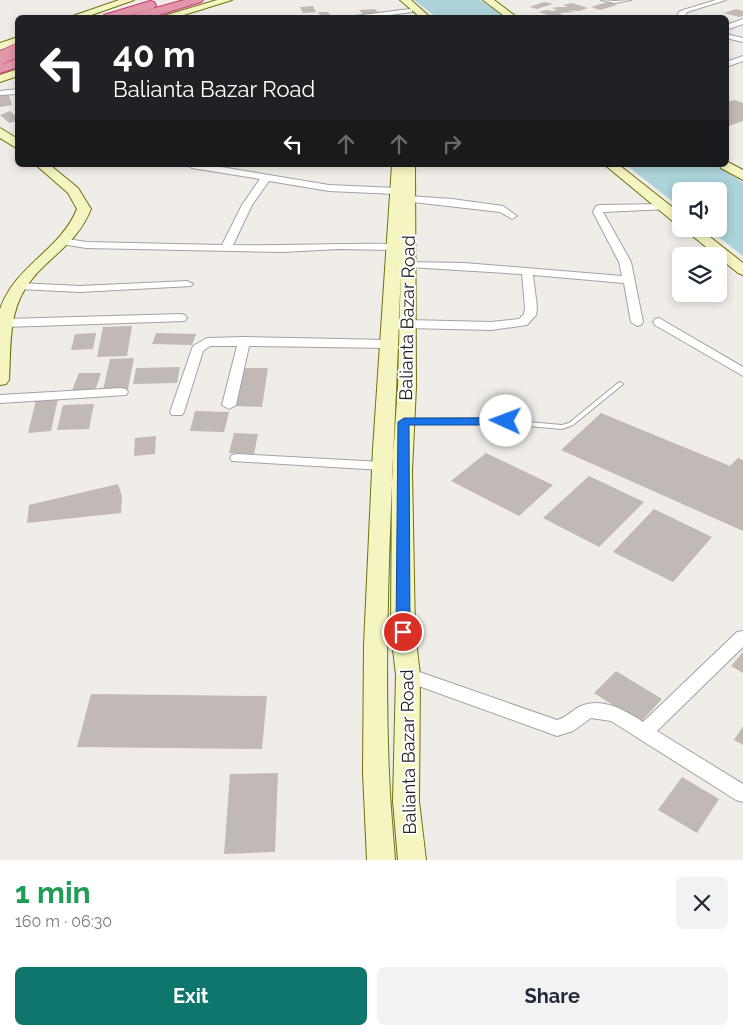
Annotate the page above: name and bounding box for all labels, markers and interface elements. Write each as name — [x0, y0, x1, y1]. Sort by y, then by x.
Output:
text: 40 m — [113, 34, 195, 75]
icon: left — [30, 35, 95, 100]
text: Balianta Bazar Road — [113, 76, 315, 102]
icon: left — [279, 130, 307, 158]
icon: ahead — [332, 130, 360, 158]
icon: ahead — [385, 130, 413, 158]
icon: right — [438, 130, 466, 158]
map controls — [672, 182, 727, 302]
button: sound — [672, 182, 727, 237]
street label: Balianta Bazar Road — [395, 235, 419, 401]
button: layers — [672, 247, 727, 302]
position arrow — [479, 394, 531, 446]
pin — [382, 611, 424, 653]
icon: arrive — [389, 618, 417, 646]
street label: Balianta Bazar Road — [396, 669, 420, 835]
text: 1 min — [15, 875, 91, 910]
button: close — [676, 877, 728, 929]
text: 160 m · 06:30 — [15, 912, 112, 931]
button: Exit — [15, 967, 367, 1025]
button: Share — [377, 967, 728, 1025]

